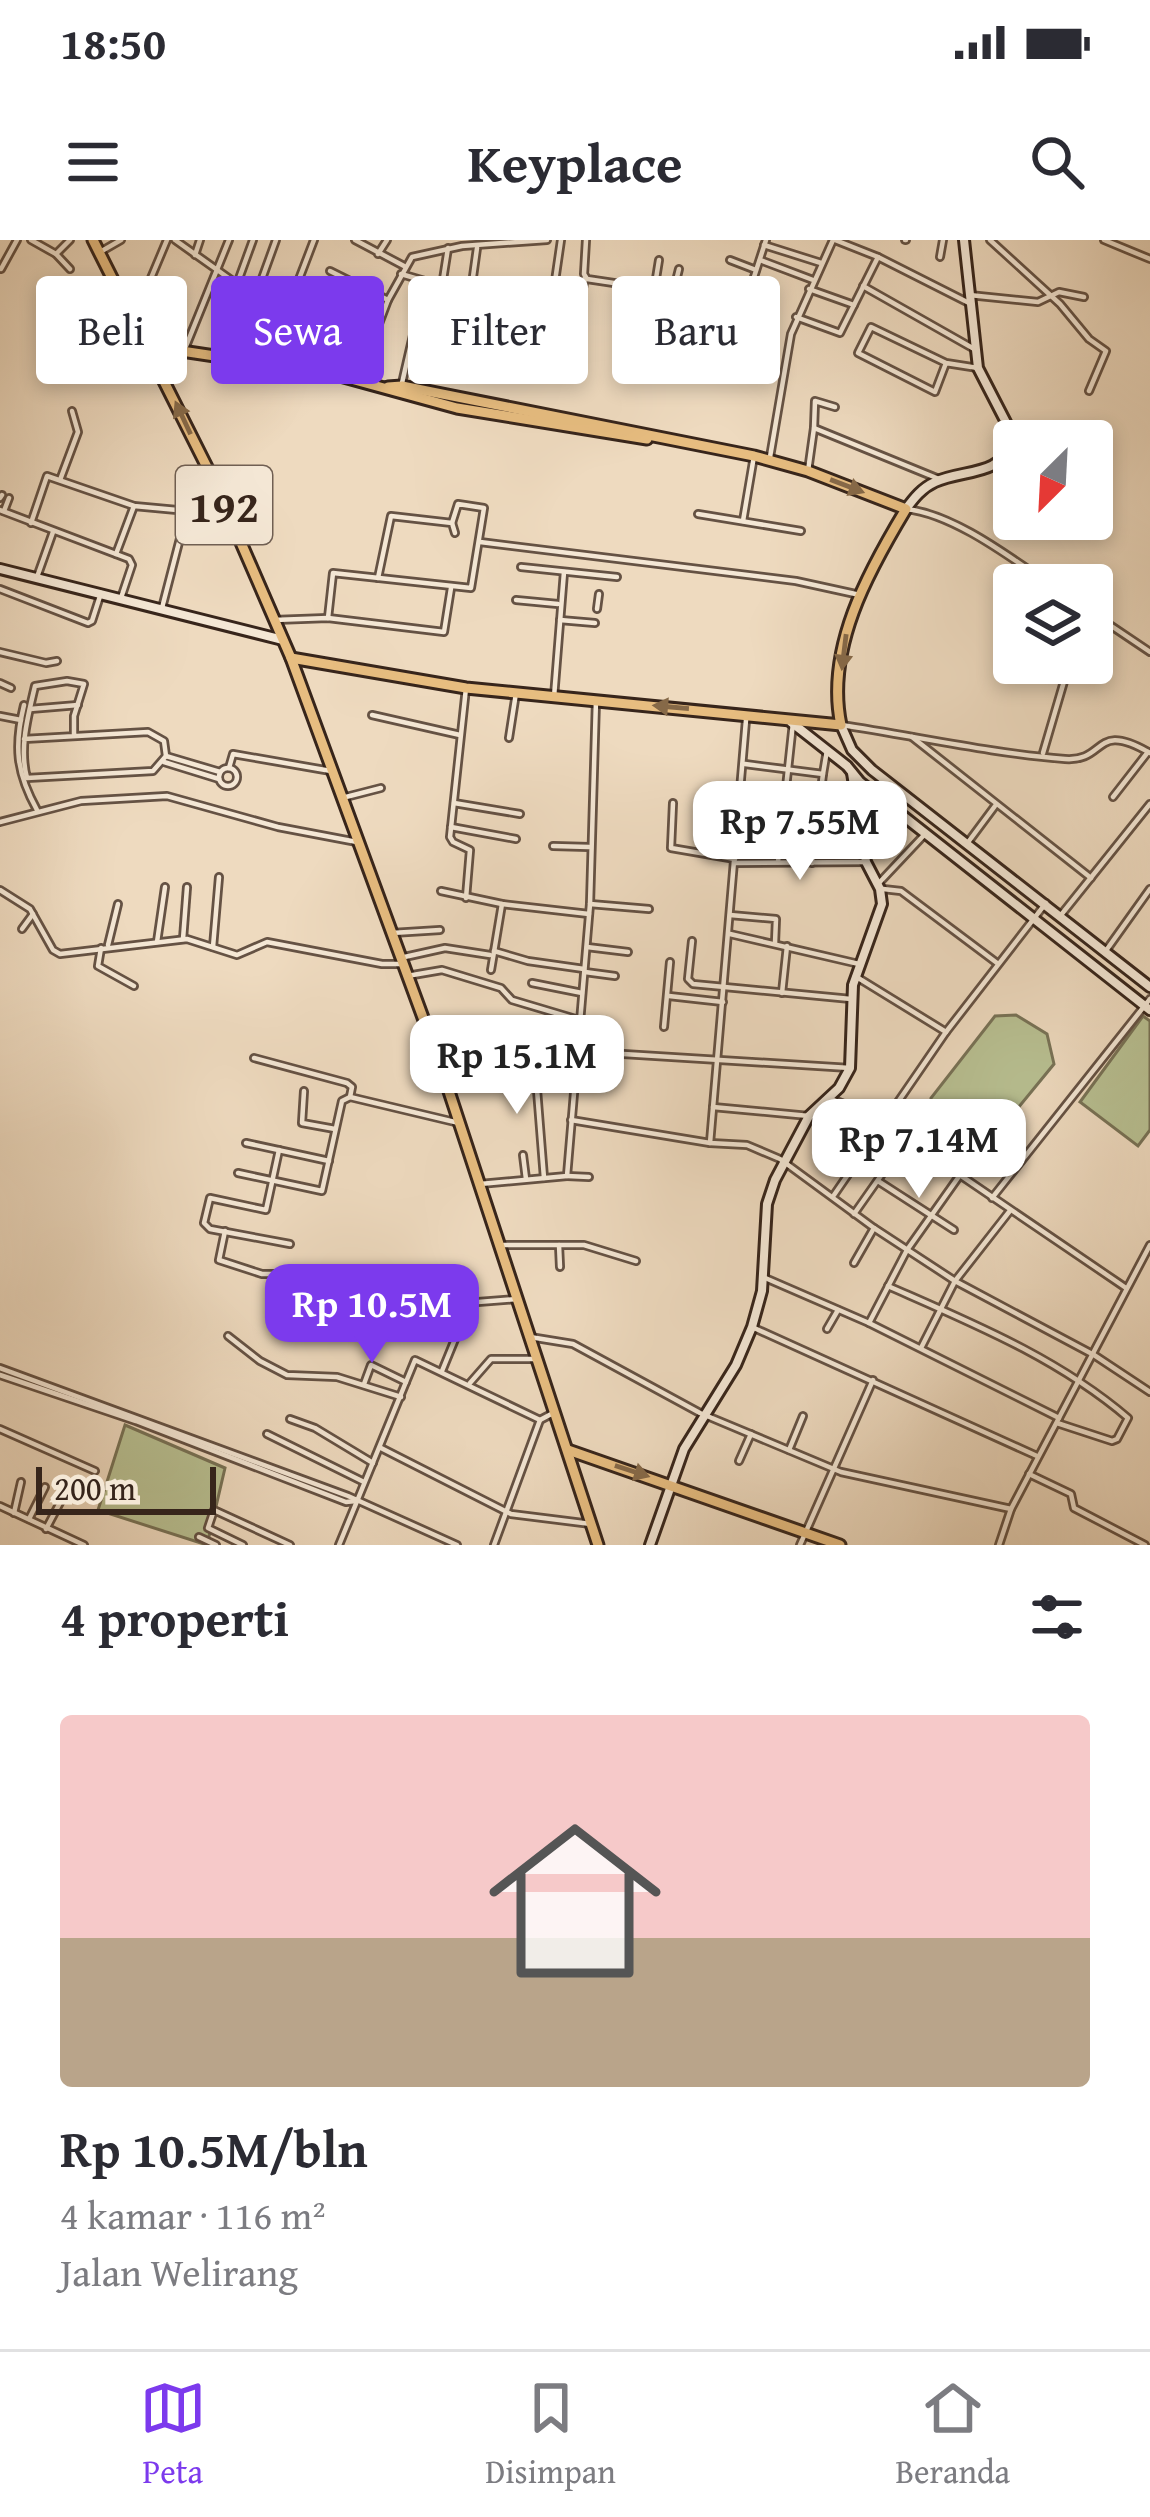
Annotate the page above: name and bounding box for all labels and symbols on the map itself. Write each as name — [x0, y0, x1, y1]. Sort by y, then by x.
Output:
one-way arrow — [173, 400, 193, 435]
north arrow — [993, 420, 1113, 540]
road number: 192 — [176, 466, 272, 544]
one-way arrow — [829, 478, 865, 497]
one-way arrow — [834, 634, 853, 671]
one-way arrow — [652, 697, 689, 716]
pin: Rp 7.55M — [676, 781, 924, 883]
pin: Rp 15.1M — [393, 1015, 641, 1117]
pin: Rp 7.14M — [795, 1099, 1043, 1201]
pin: Rp 10.5M — [248, 1264, 496, 1366]
scale bar — [36, 1461, 216, 1514]
one-way arrow — [614, 1463, 651, 1482]

